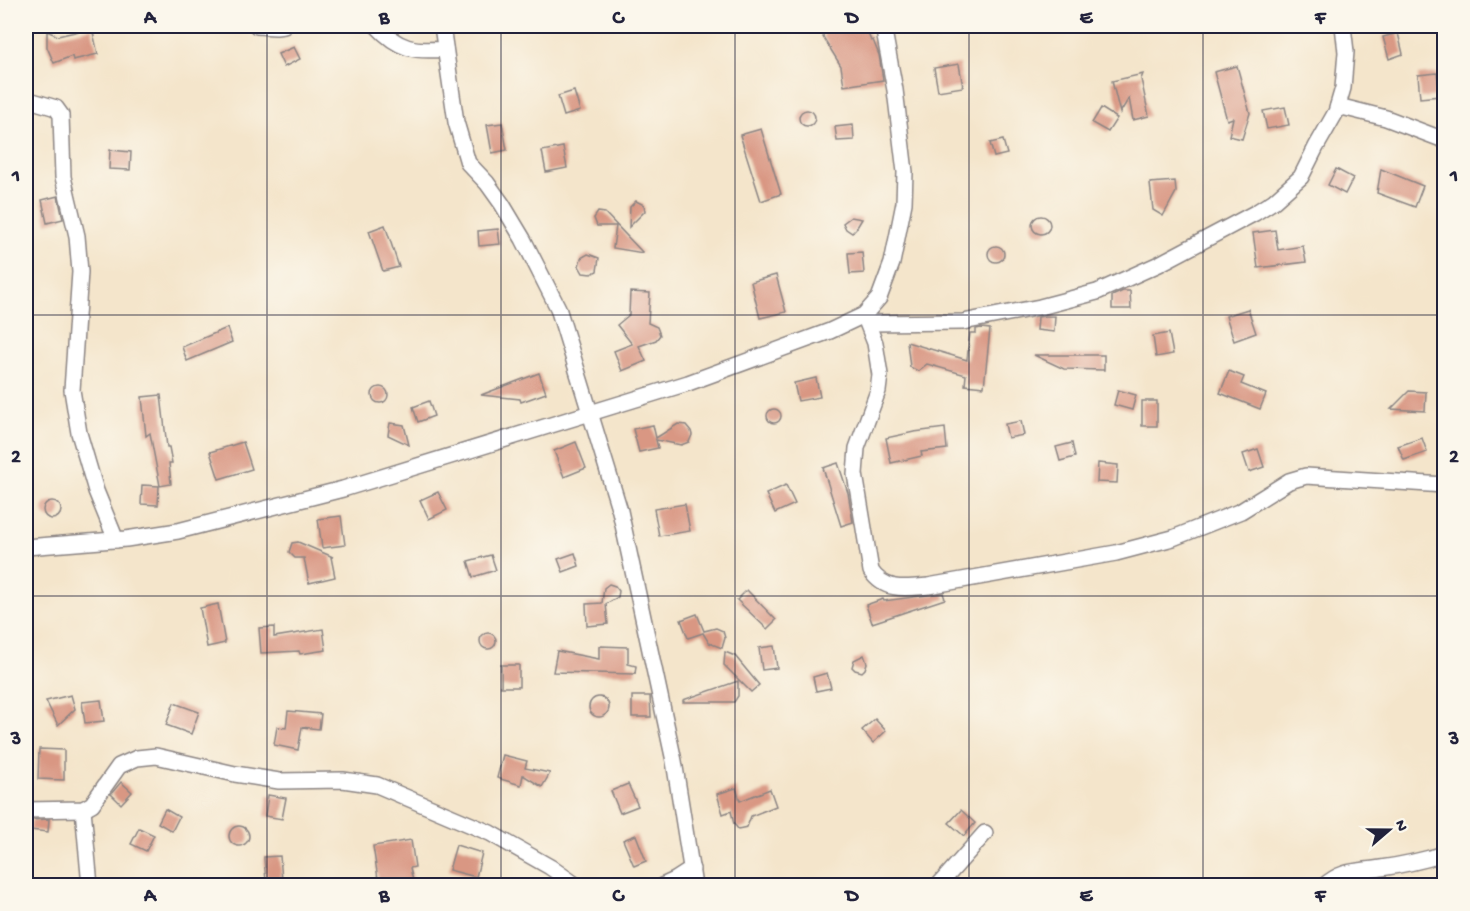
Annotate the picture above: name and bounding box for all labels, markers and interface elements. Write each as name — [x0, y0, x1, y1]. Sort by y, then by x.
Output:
text: A — [143, 8, 158, 31]
text: B — [378, 8, 390, 31]
text: C — [612, 8, 626, 31]
text: D — [843, 8, 859, 31]
text: E — [1080, 8, 1094, 31]
text: F — [1314, 8, 1327, 31]
text: 1 — [11, 166, 20, 189]
text: 1 — [1449, 166, 1458, 189]
text: 2 — [11, 447, 21, 470]
text: 2 — [1449, 447, 1459, 470]
text: 3 — [10, 729, 21, 752]
text: 3 — [1448, 729, 1459, 752]
north arrow — [1359, 800, 1419, 860]
text: N — [1389, 818, 1411, 835]
text: A — [143, 886, 158, 909]
text: B — [378, 886, 390, 909]
text: C — [612, 886, 626, 909]
text: D — [843, 886, 859, 909]
text: E — [1080, 886, 1094, 909]
text: F — [1314, 886, 1327, 909]

